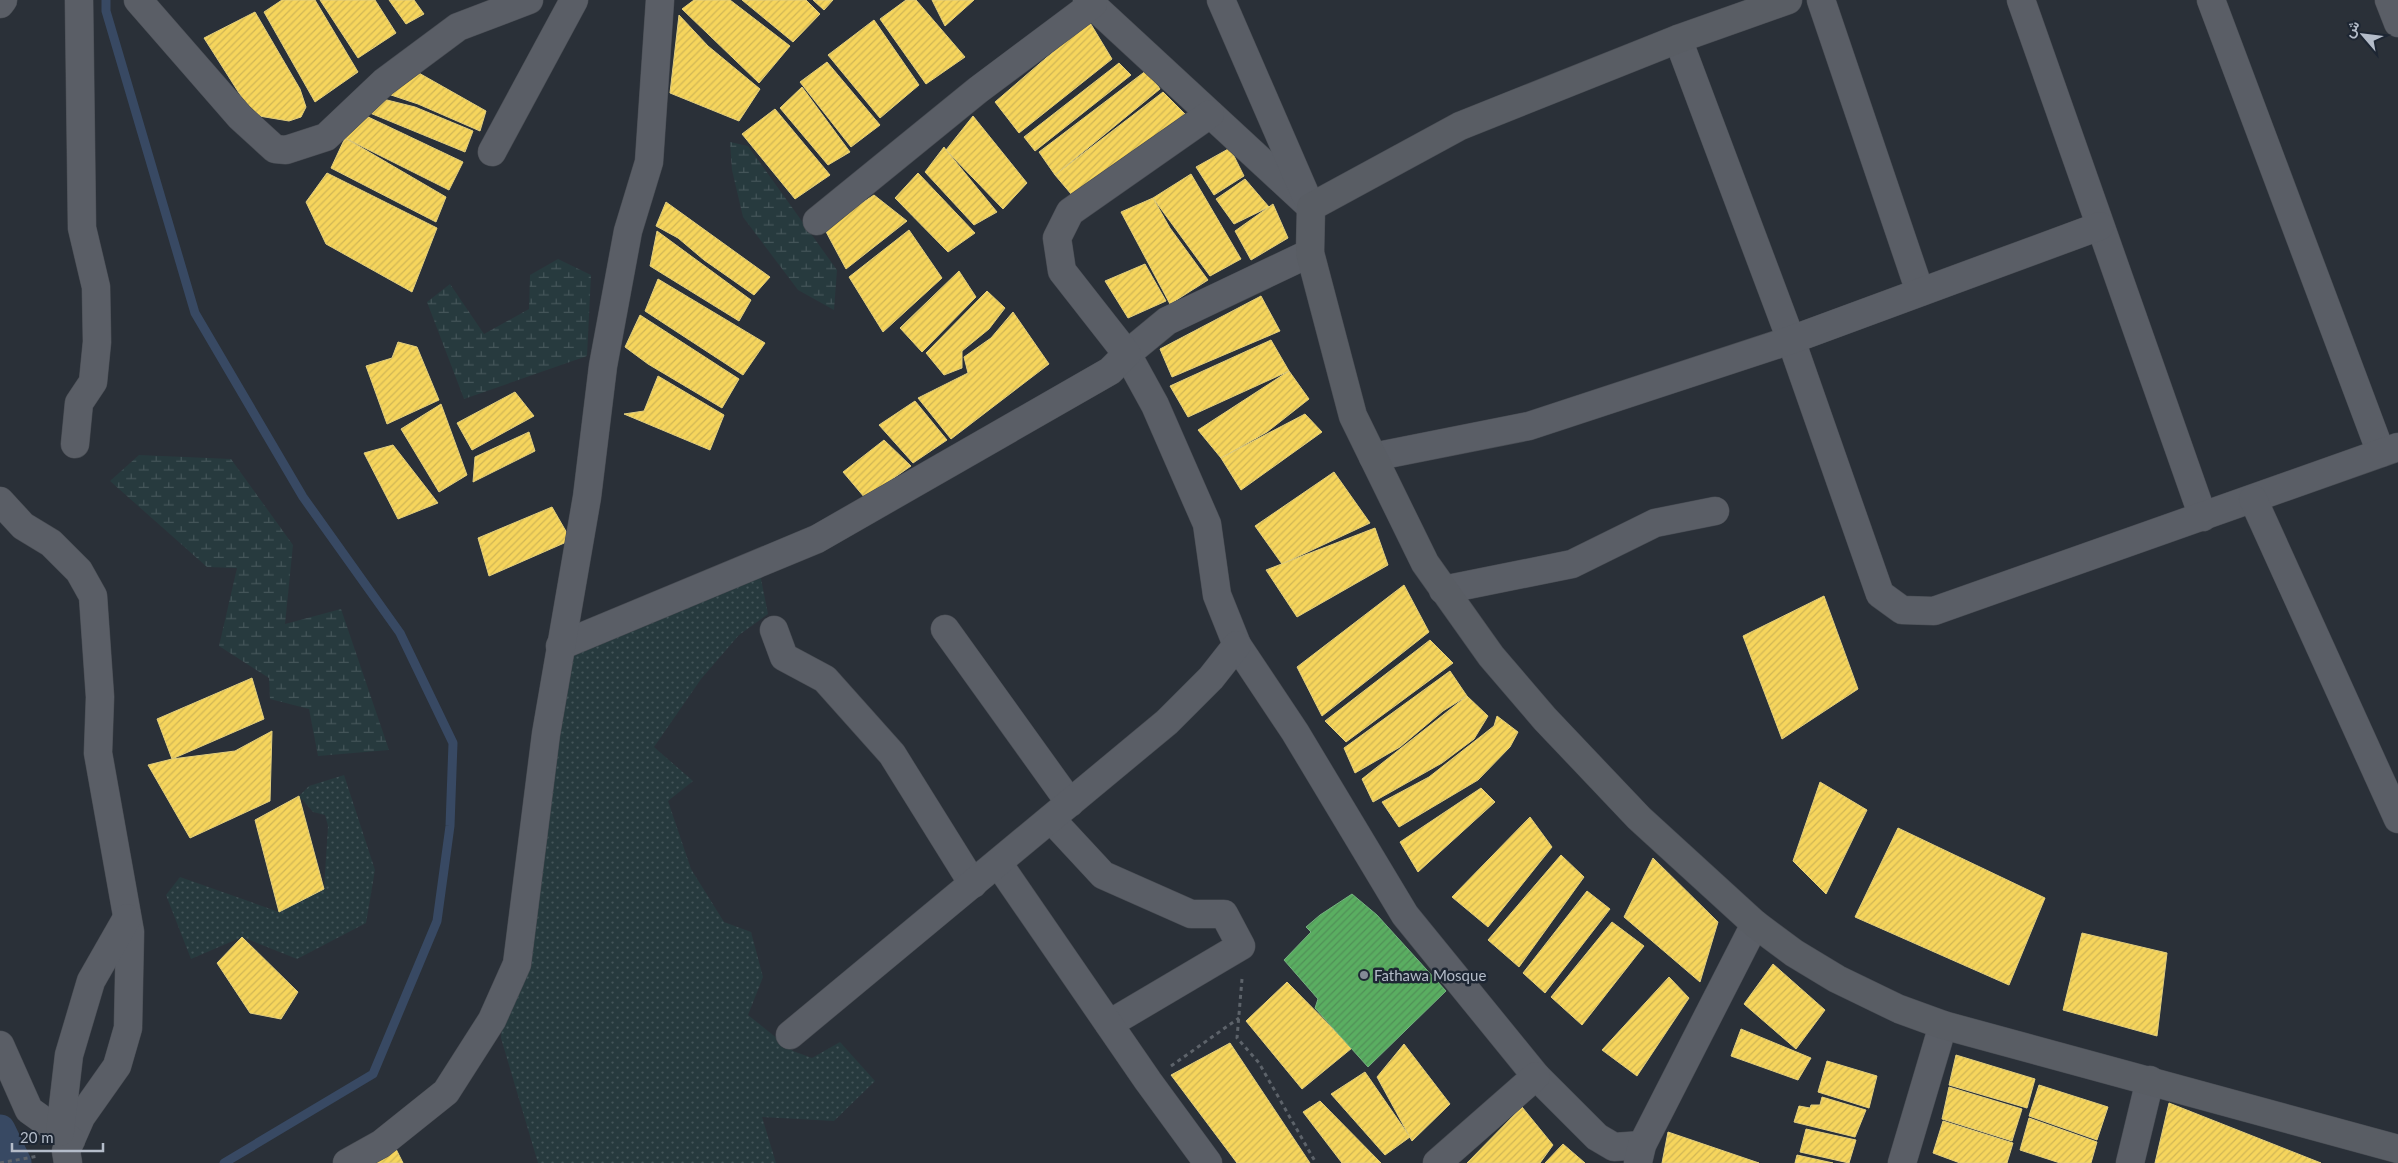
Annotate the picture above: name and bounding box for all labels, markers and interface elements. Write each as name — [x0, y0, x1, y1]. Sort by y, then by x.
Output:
north arrow — [2338, 10, 2388, 60]
text: ش — [2340, 17, 2363, 41]
place label: Fathawa Mosque — [1374, 966, 1486, 984]
marker: Fathawa Mosque — [1358, 969, 1370, 981]
scale bar — [12, 1120, 104, 1152]
text: 20 m — [20, 1128, 54, 1146]

